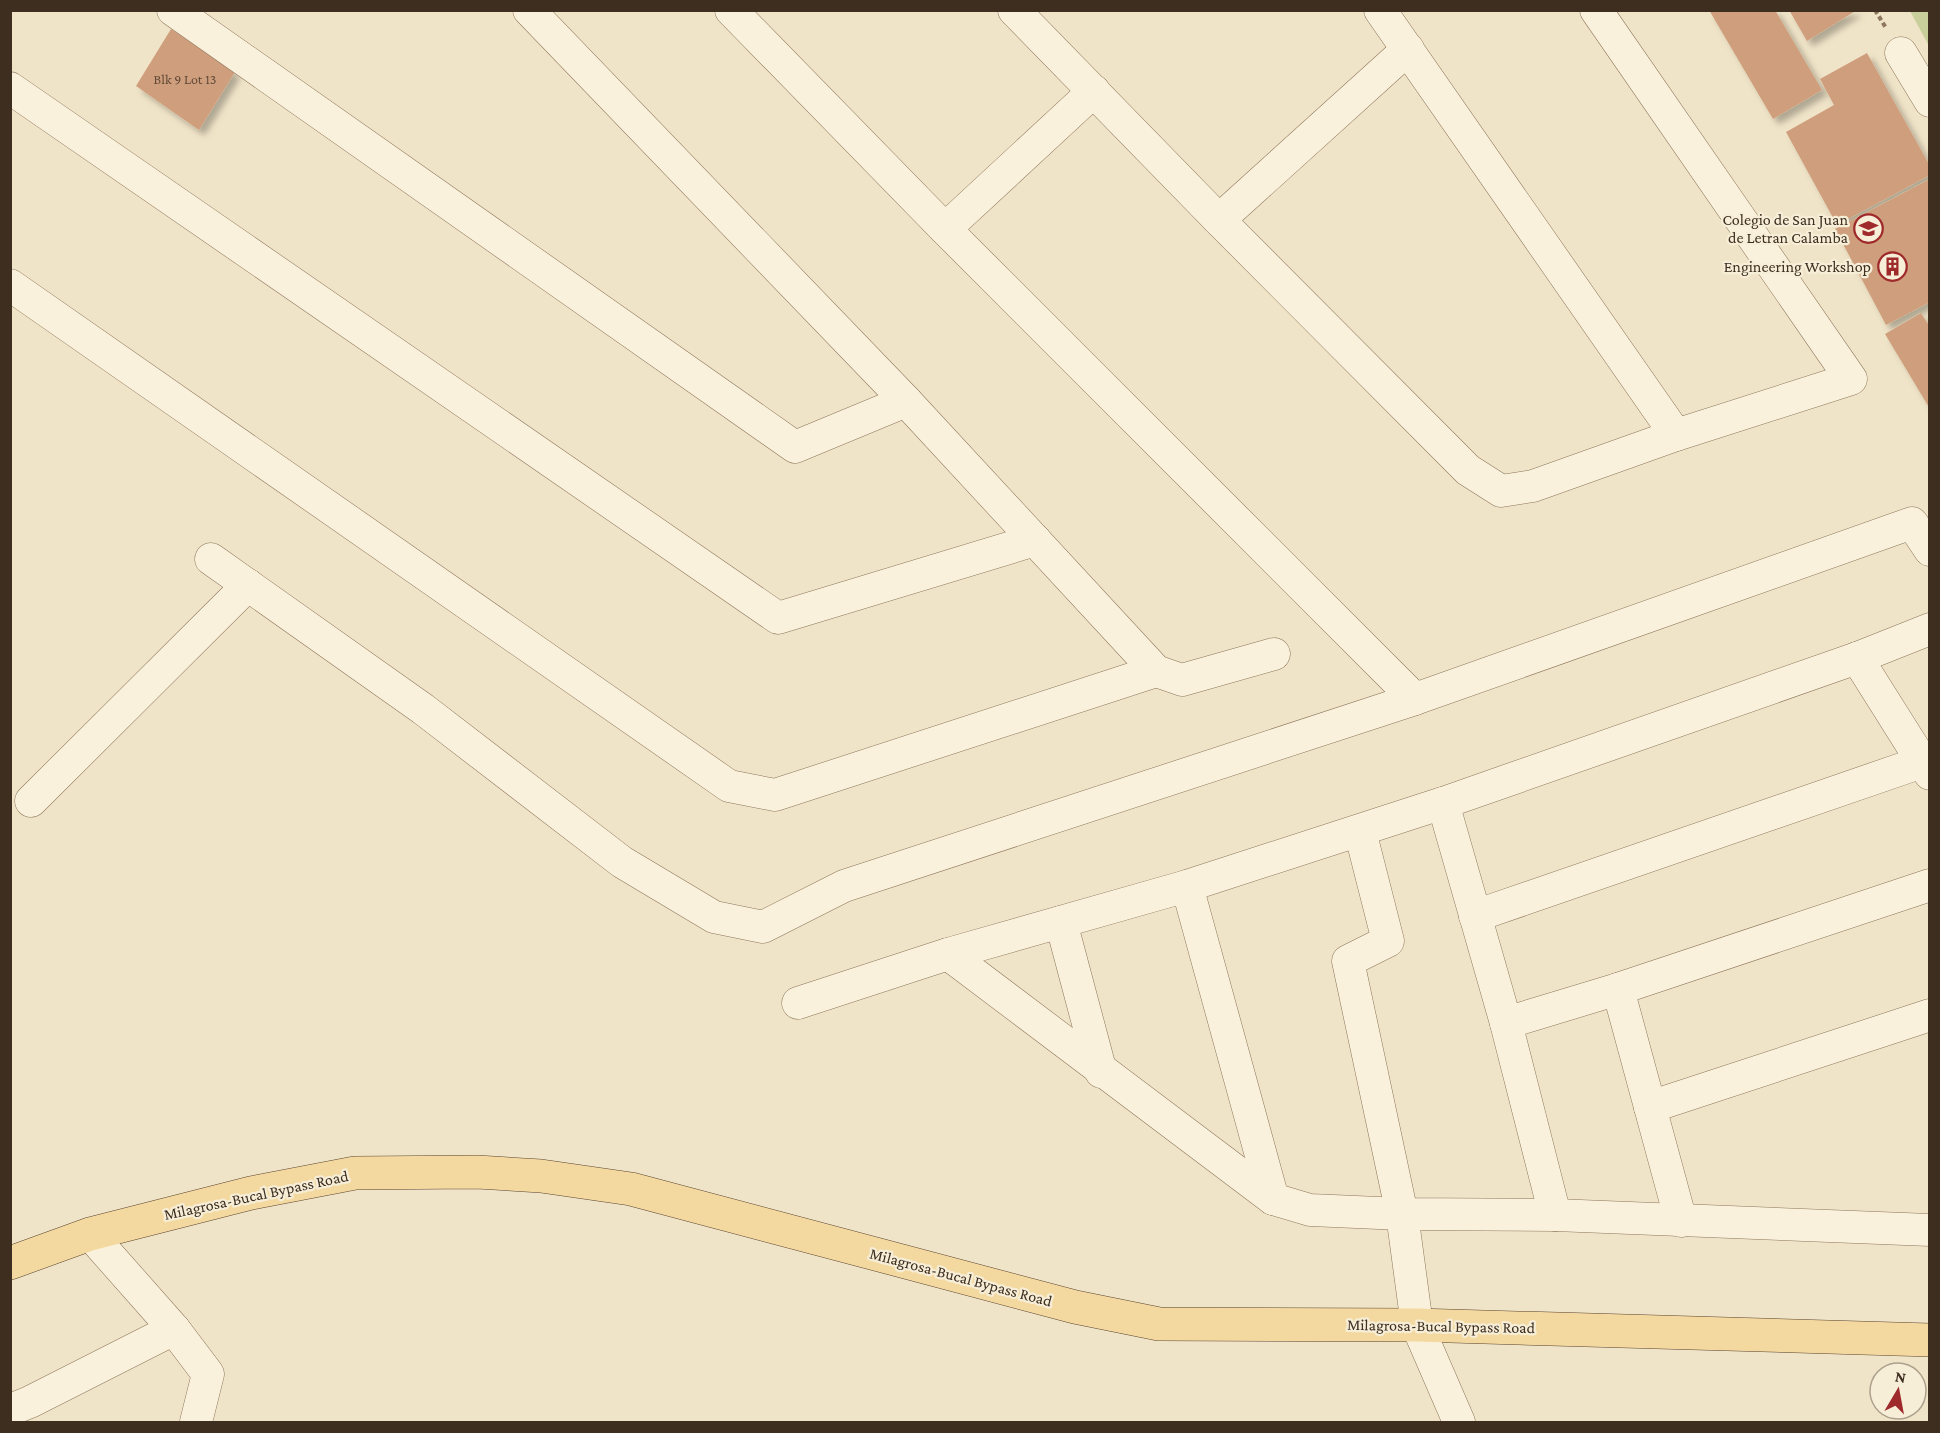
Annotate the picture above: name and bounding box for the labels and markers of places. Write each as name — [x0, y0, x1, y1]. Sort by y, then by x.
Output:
place label: Colegio de San Juan de Letran Calamba — [1722, 211, 1849, 246]
school or university icon: Colegio de San Juan de Letran Calamba — [1853, 212, 1885, 244]
building icon: Engineering Workshop — [1876, 250, 1908, 282]
place label: Engineering Workshop — [1724, 258, 1871, 276]

